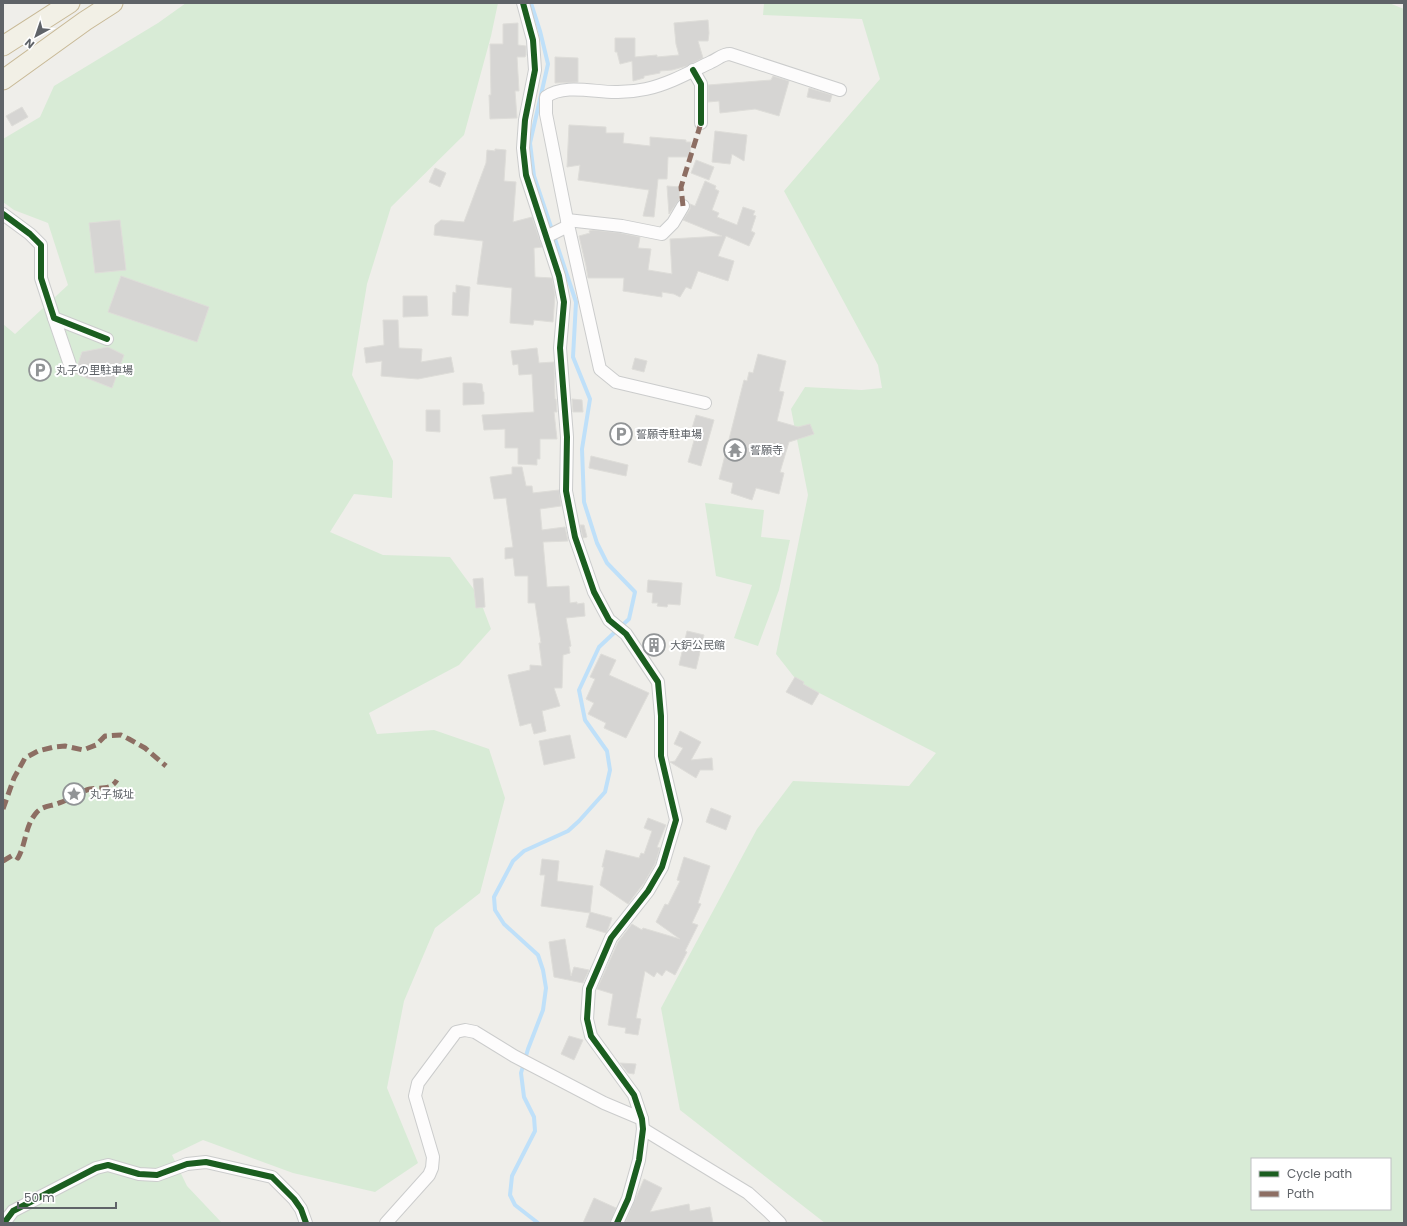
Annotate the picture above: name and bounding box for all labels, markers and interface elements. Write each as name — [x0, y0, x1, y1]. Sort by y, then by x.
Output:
north arrow — [16, 16, 56, 56]
text: N — [21, 35, 38, 52]
parking icon: 丸子の里駐車場 — [27, 357, 53, 383]
place label: 丸子の里駐車場 — [56, 362, 133, 378]
parking icon: 誓願寺駐車場 — [608, 421, 634, 447]
place label: 誓願寺駐車場 — [636, 426, 702, 442]
temple icon: 誓願寺 — [722, 437, 748, 463]
place label: 誓願寺 — [750, 442, 783, 458]
building icon: 大鈩公民館 — [641, 632, 667, 658]
place label: 大鈩公民館 — [670, 637, 725, 653]
place icon: 丸子城址 — [61, 781, 87, 807]
place label: 丸子城址 — [90, 786, 134, 802]
legend — [1251, 1158, 1391, 1210]
text: Cycle path — [1287, 1165, 1352, 1182]
scale bar — [18, 1184, 116, 1210]
text: Path — [1287, 1185, 1314, 1202]
text: 50 m — [24, 1189, 55, 1206]

